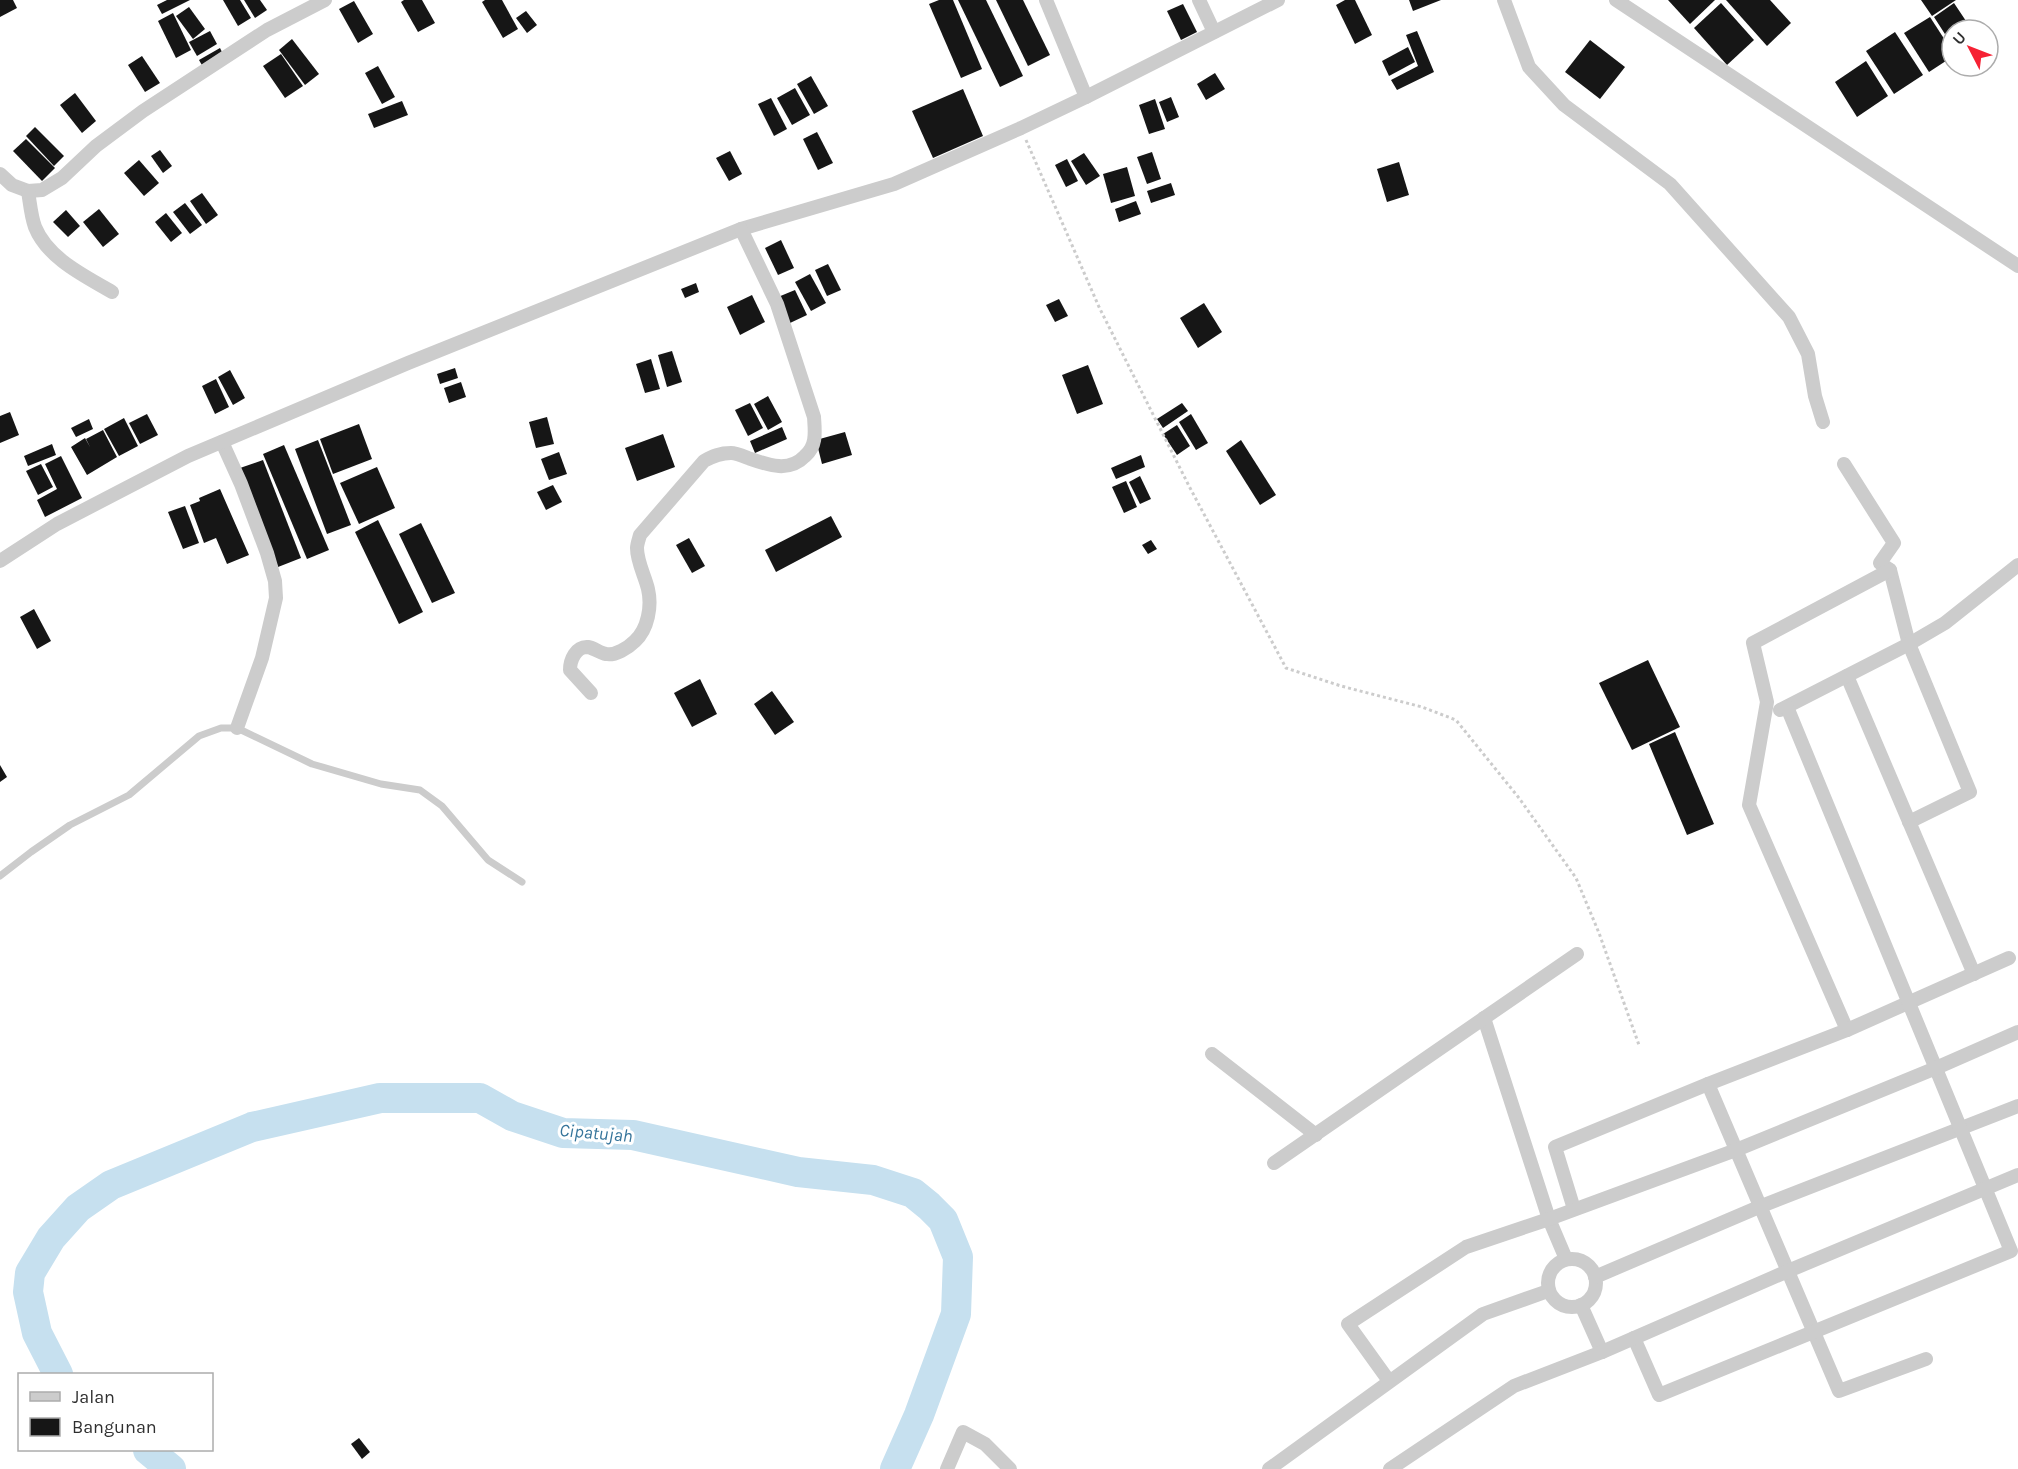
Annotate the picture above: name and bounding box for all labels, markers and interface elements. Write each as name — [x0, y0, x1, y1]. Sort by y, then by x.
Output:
north arrow — [1940, 18, 2000, 78]
text: U — [1948, 28, 1970, 49]
water label: Cipatujah — [559, 1119, 633, 1147]
legend — [18, 1373, 213, 1451]
text: Jalan — [72, 1386, 115, 1408]
text: Bangunan — [72, 1416, 157, 1438]

